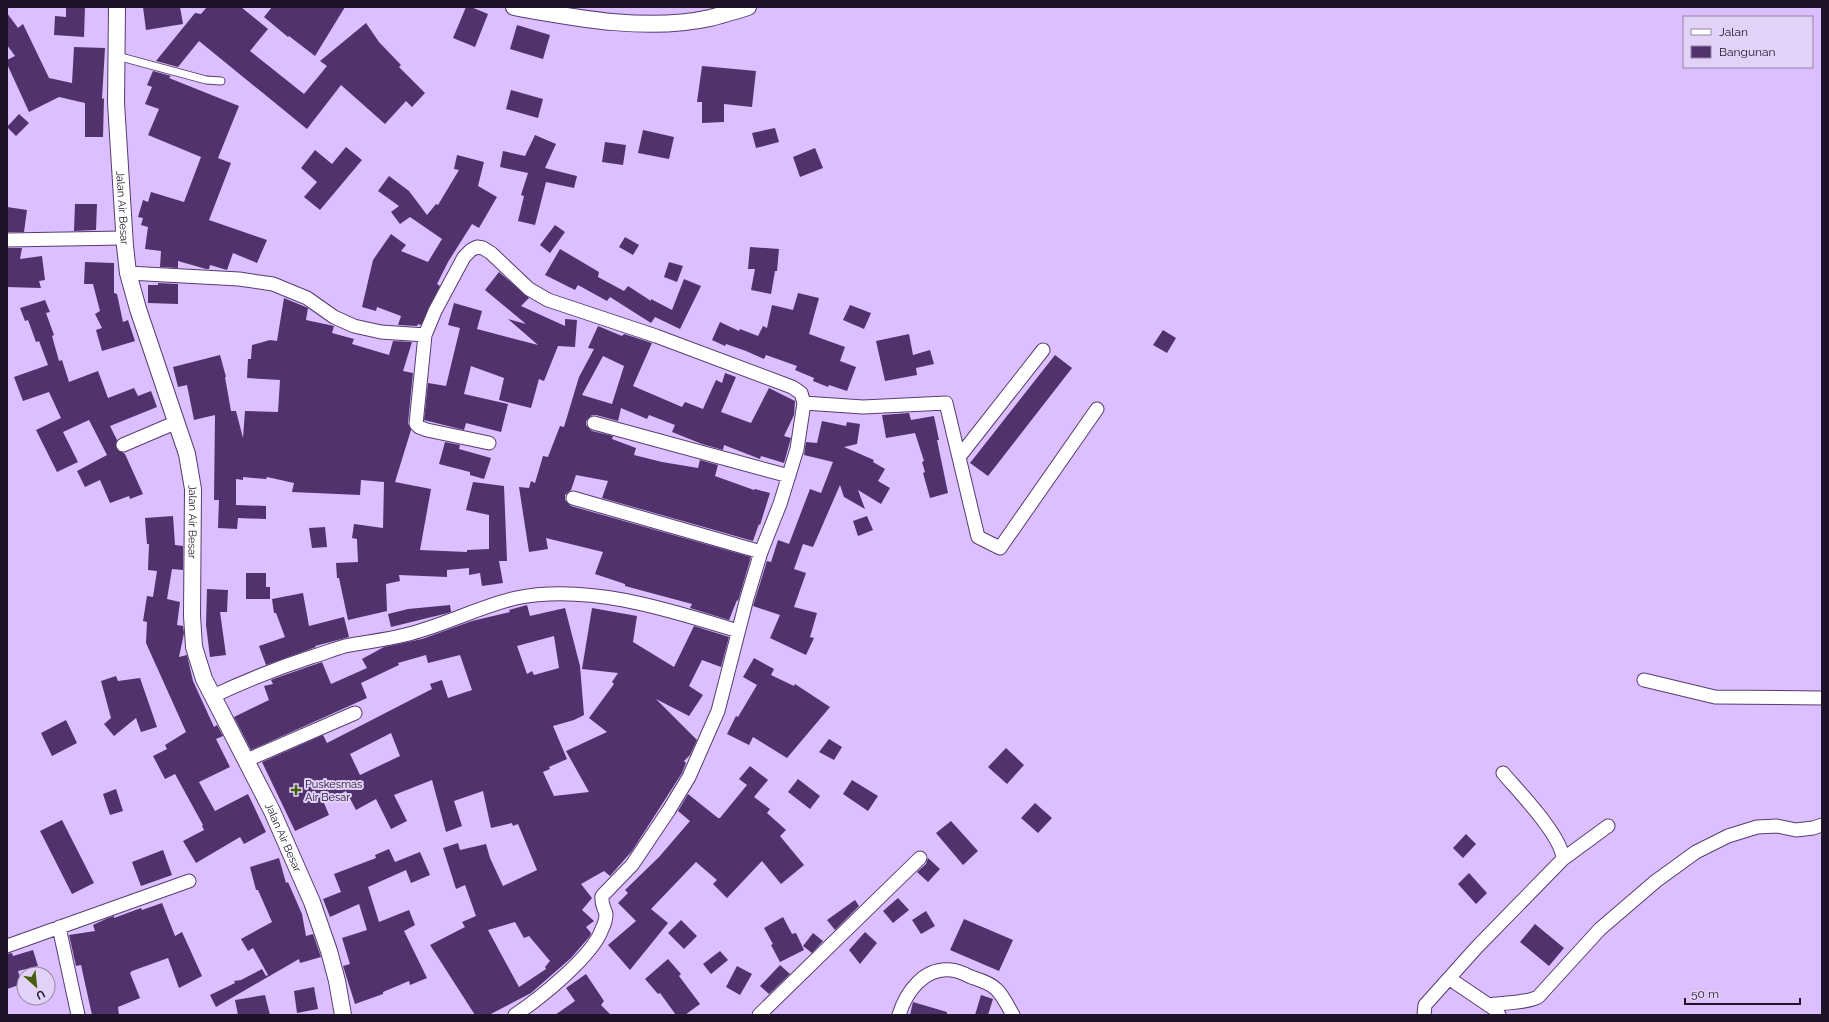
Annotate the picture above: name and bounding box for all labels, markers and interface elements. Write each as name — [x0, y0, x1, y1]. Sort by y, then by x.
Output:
legend — [1683, 16, 1813, 68]
text: Jalan — [1719, 25, 1748, 39]
text: Bangunan — [1719, 45, 1776, 59]
street label: Jalan Air Besar — [114, 170, 131, 245]
street label: Jalan Air Besar — [186, 483, 200, 559]
place label: Puskesmas Air Besar — [305, 778, 362, 804]
marker: Puskesmas Air Besar — [290, 784, 302, 796]
street label: Jalan Air Besar — [262, 800, 304, 874]
north arrow — [16, 966, 56, 1006]
scale bar — [1685, 980, 1800, 1006]
text: U — [34, 987, 47, 1002]
text: 50 m — [1691, 987, 1719, 1001]

